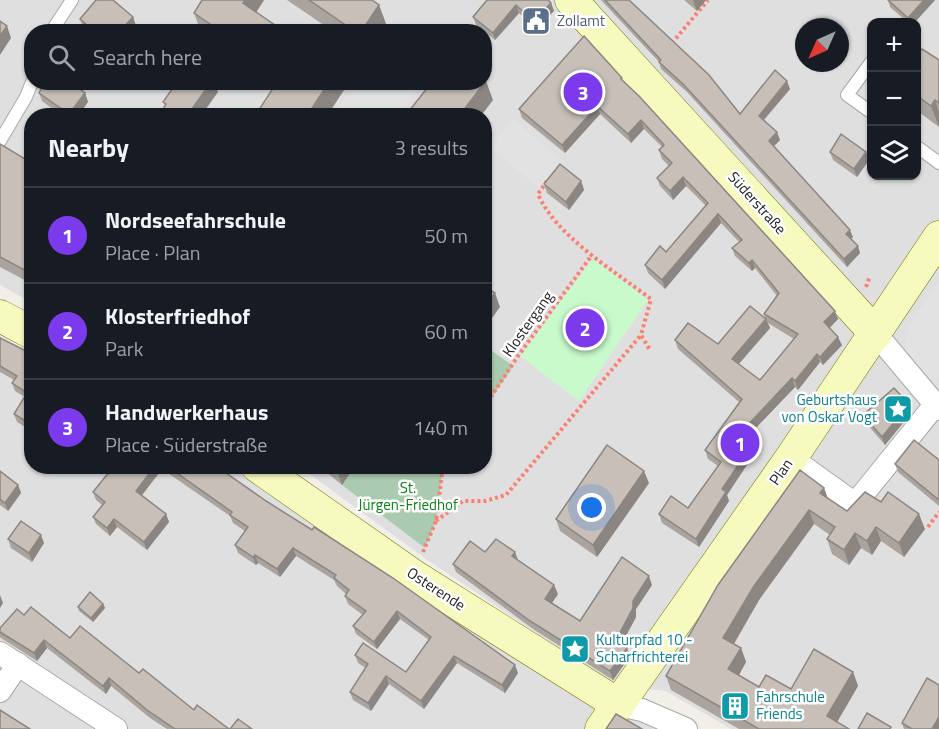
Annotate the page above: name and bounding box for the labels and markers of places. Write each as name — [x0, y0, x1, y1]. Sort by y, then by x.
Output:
public building icon: Zollamt — [520, 5, 552, 37]
place label: Zollamt — [557, 9, 606, 32]
pin: 3 — [564, 70, 602, 115]
pin: 2 — [566, 306, 604, 350]
place label: Geburtshaus von Oskar Vogt — [781, 388, 878, 428]
place icon: Geburtshaus von Oskar Vogt — [882, 393, 914, 425]
pin: 1 — [720, 420, 760, 466]
place label: Kulturpfad 10 - Scharfrichterei — [596, 628, 692, 668]
place icon: Kulturpfad 10 - Scharfrichterei — [559, 633, 591, 665]
place label: Fahrschule Friends — [756, 685, 825, 725]
building icon: Fahrschule Friends — [719, 690, 751, 722]

